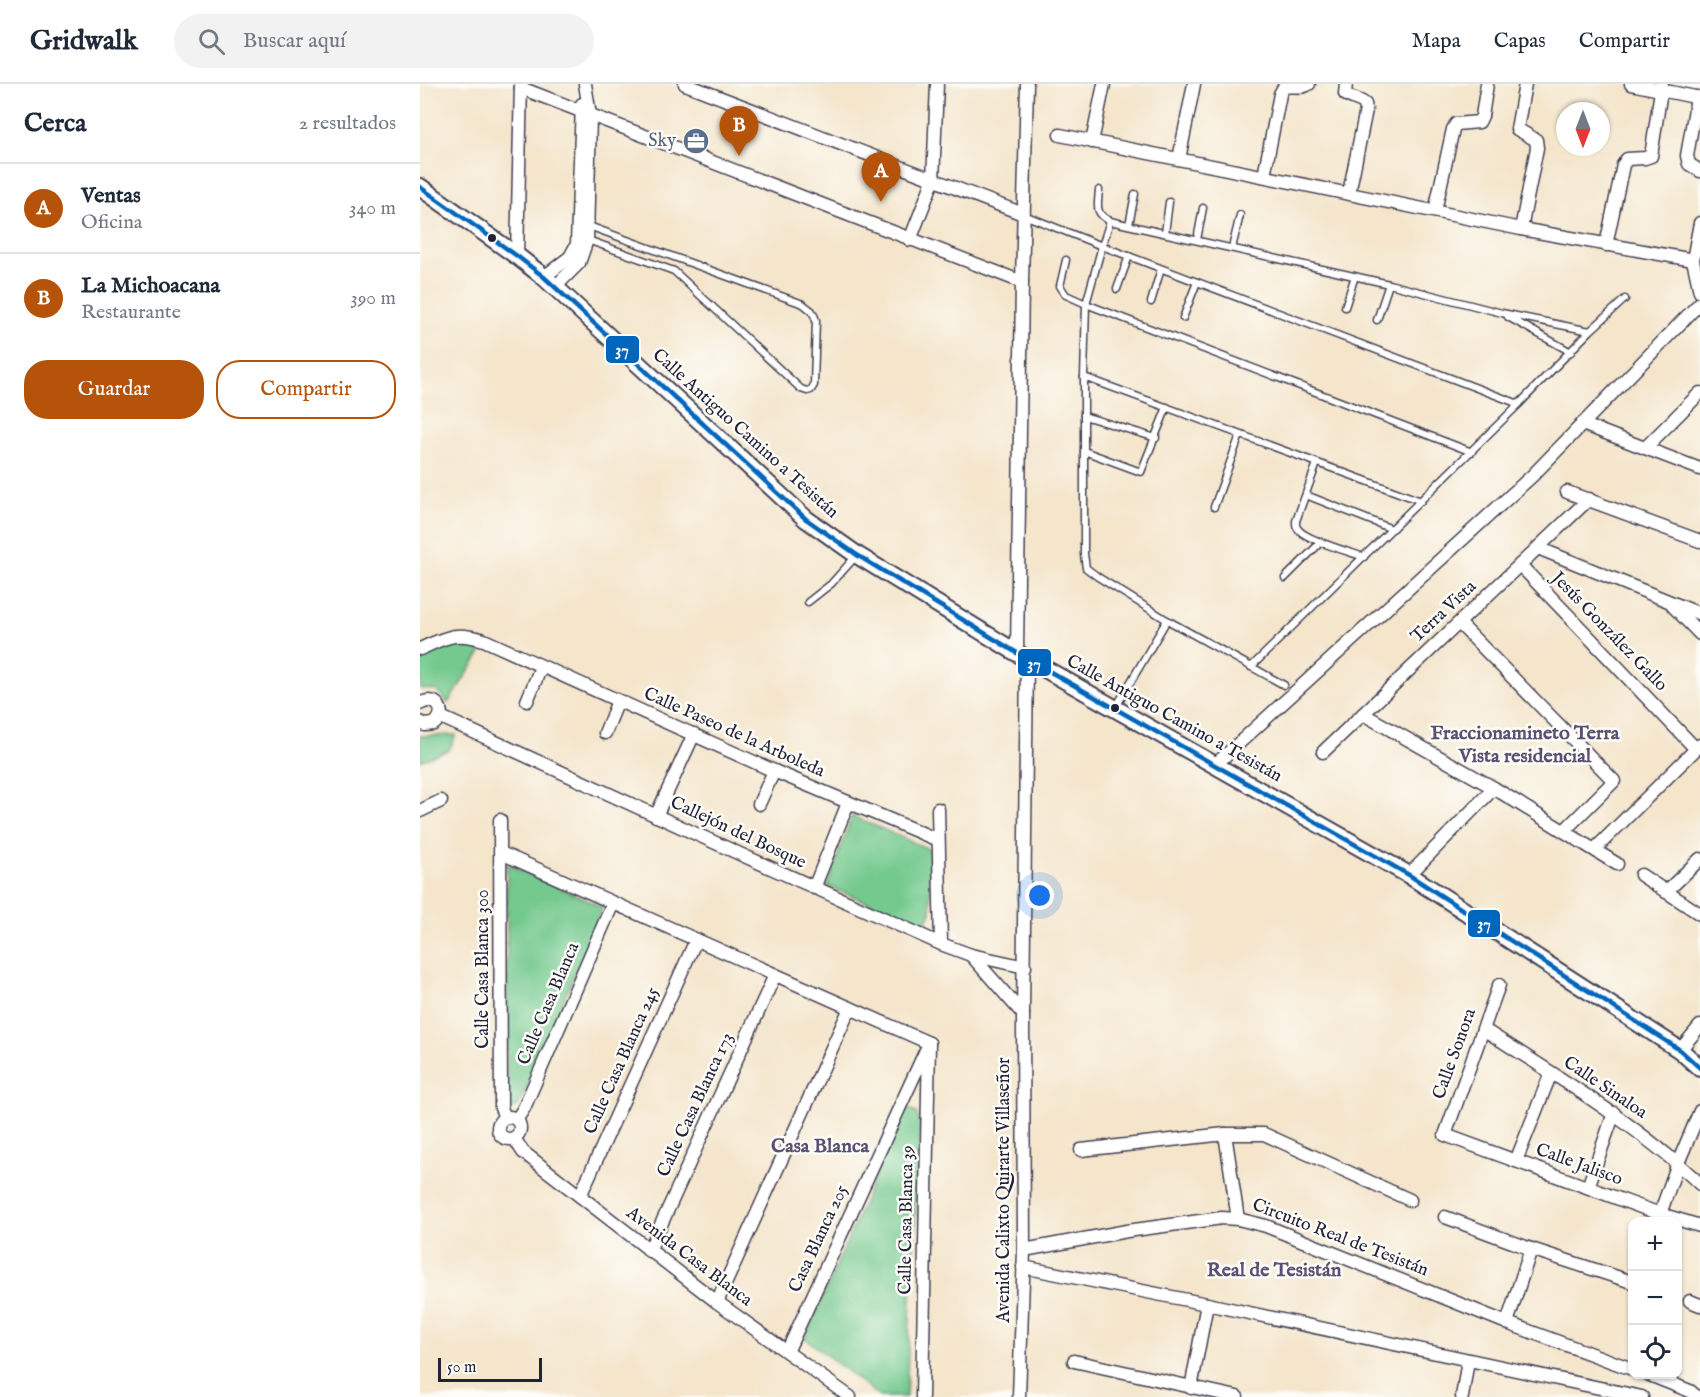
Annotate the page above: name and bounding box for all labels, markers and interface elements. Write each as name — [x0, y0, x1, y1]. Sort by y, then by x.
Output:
search box — [174, 14, 594, 68]
text: Gridwalk — [30, 24, 138, 59]
icon: search — [195, 25, 228, 58]
text: Buscar aquí — [243, 27, 346, 55]
text: Mapa — [1412, 28, 1461, 55]
text: Capas — [1494, 28, 1546, 55]
text: Compartir — [1579, 28, 1670, 55]
north arrow — [1556, 102, 1610, 156]
pin: B — [720, 106, 758, 156]
text: Cerca — [24, 107, 86, 140]
text: 2 resultados — [299, 111, 396, 136]
office icon: Sky — [681, 126, 711, 156]
place label: Sky — [648, 130, 676, 153]
pin: A — [862, 152, 900, 202]
text: Ventas — [81, 182, 141, 210]
text: A — [37, 196, 50, 221]
text: 340 m — [349, 196, 396, 221]
text: Oficina — [81, 210, 142, 235]
unlabelled marker — [486, 232, 498, 244]
text: La Michoacana — [81, 272, 220, 300]
text: B — [37, 286, 50, 311]
text: 390 m — [350, 286, 396, 311]
text: Restaurante — [81, 300, 181, 325]
line badge: 37 — [605, 335, 640, 364]
text: 37 — [615, 341, 629, 361]
street label: Calle Antiguo Camino a Tesistán — [647, 344, 843, 524]
button: Guardar — [24, 360, 204, 419]
button: Compartir — [216, 360, 396, 419]
street label: Jesús González Gallo — [1545, 566, 1672, 697]
street label: Terra Vista — [1406, 576, 1482, 648]
line badge: 37 — [1017, 648, 1052, 677]
street label: Calle Antiguo Camino a Tesistán — [1062, 650, 1286, 788]
text: 37 — [1027, 655, 1041, 675]
street label: Calle Paseo de la Arboleda — [640, 683, 828, 783]
unlabelled marker — [1109, 702, 1121, 714]
district label: Fraccionamineto Terra Vista residencial — [1431, 721, 1620, 769]
street label: Callejón del Bosque — [666, 791, 810, 875]
your location — [1025, 881, 1054, 910]
street label: Calle Casa Blanca 300 — [472, 889, 495, 1049]
line badge: 37 — [1467, 909, 1501, 938]
text: 37 — [1477, 915, 1491, 935]
street label: Calle Casa Blanca — [513, 939, 585, 1069]
street label: Calle Casa Blanca 245 — [579, 983, 665, 1138]
street label: Calle Sonora — [1428, 1005, 1482, 1103]
street label: Calle Casa Blanca 173 — [652, 1029, 740, 1181]
street label: Calle Sinaloa — [1559, 1052, 1652, 1125]
street label: Avenida Calixto Quirarte Villaseñor — [993, 1057, 1016, 1324]
district label: Casa Blanca — [771, 1134, 869, 1159]
street label: Calle Jalisco — [1532, 1139, 1626, 1191]
street label: Calle Casa Blanca 39 — [894, 1145, 920, 1295]
street label: Casa Blanca 205 — [784, 1181, 854, 1296]
street label: Circuito Real de Tesistán — [1249, 1194, 1431, 1282]
street label: Avenida Casa Blanca — [621, 1201, 757, 1312]
map controls — [1628, 1217, 1682, 1379]
button: + — [1628, 1217, 1682, 1271]
district label: Real de Tesistán — [1207, 1258, 1341, 1282]
button: − — [1628, 1271, 1682, 1325]
button: locate — [1628, 1325, 1682, 1379]
scale bar — [438, 1355, 542, 1382]
text: 50 m — [447, 1358, 476, 1378]

